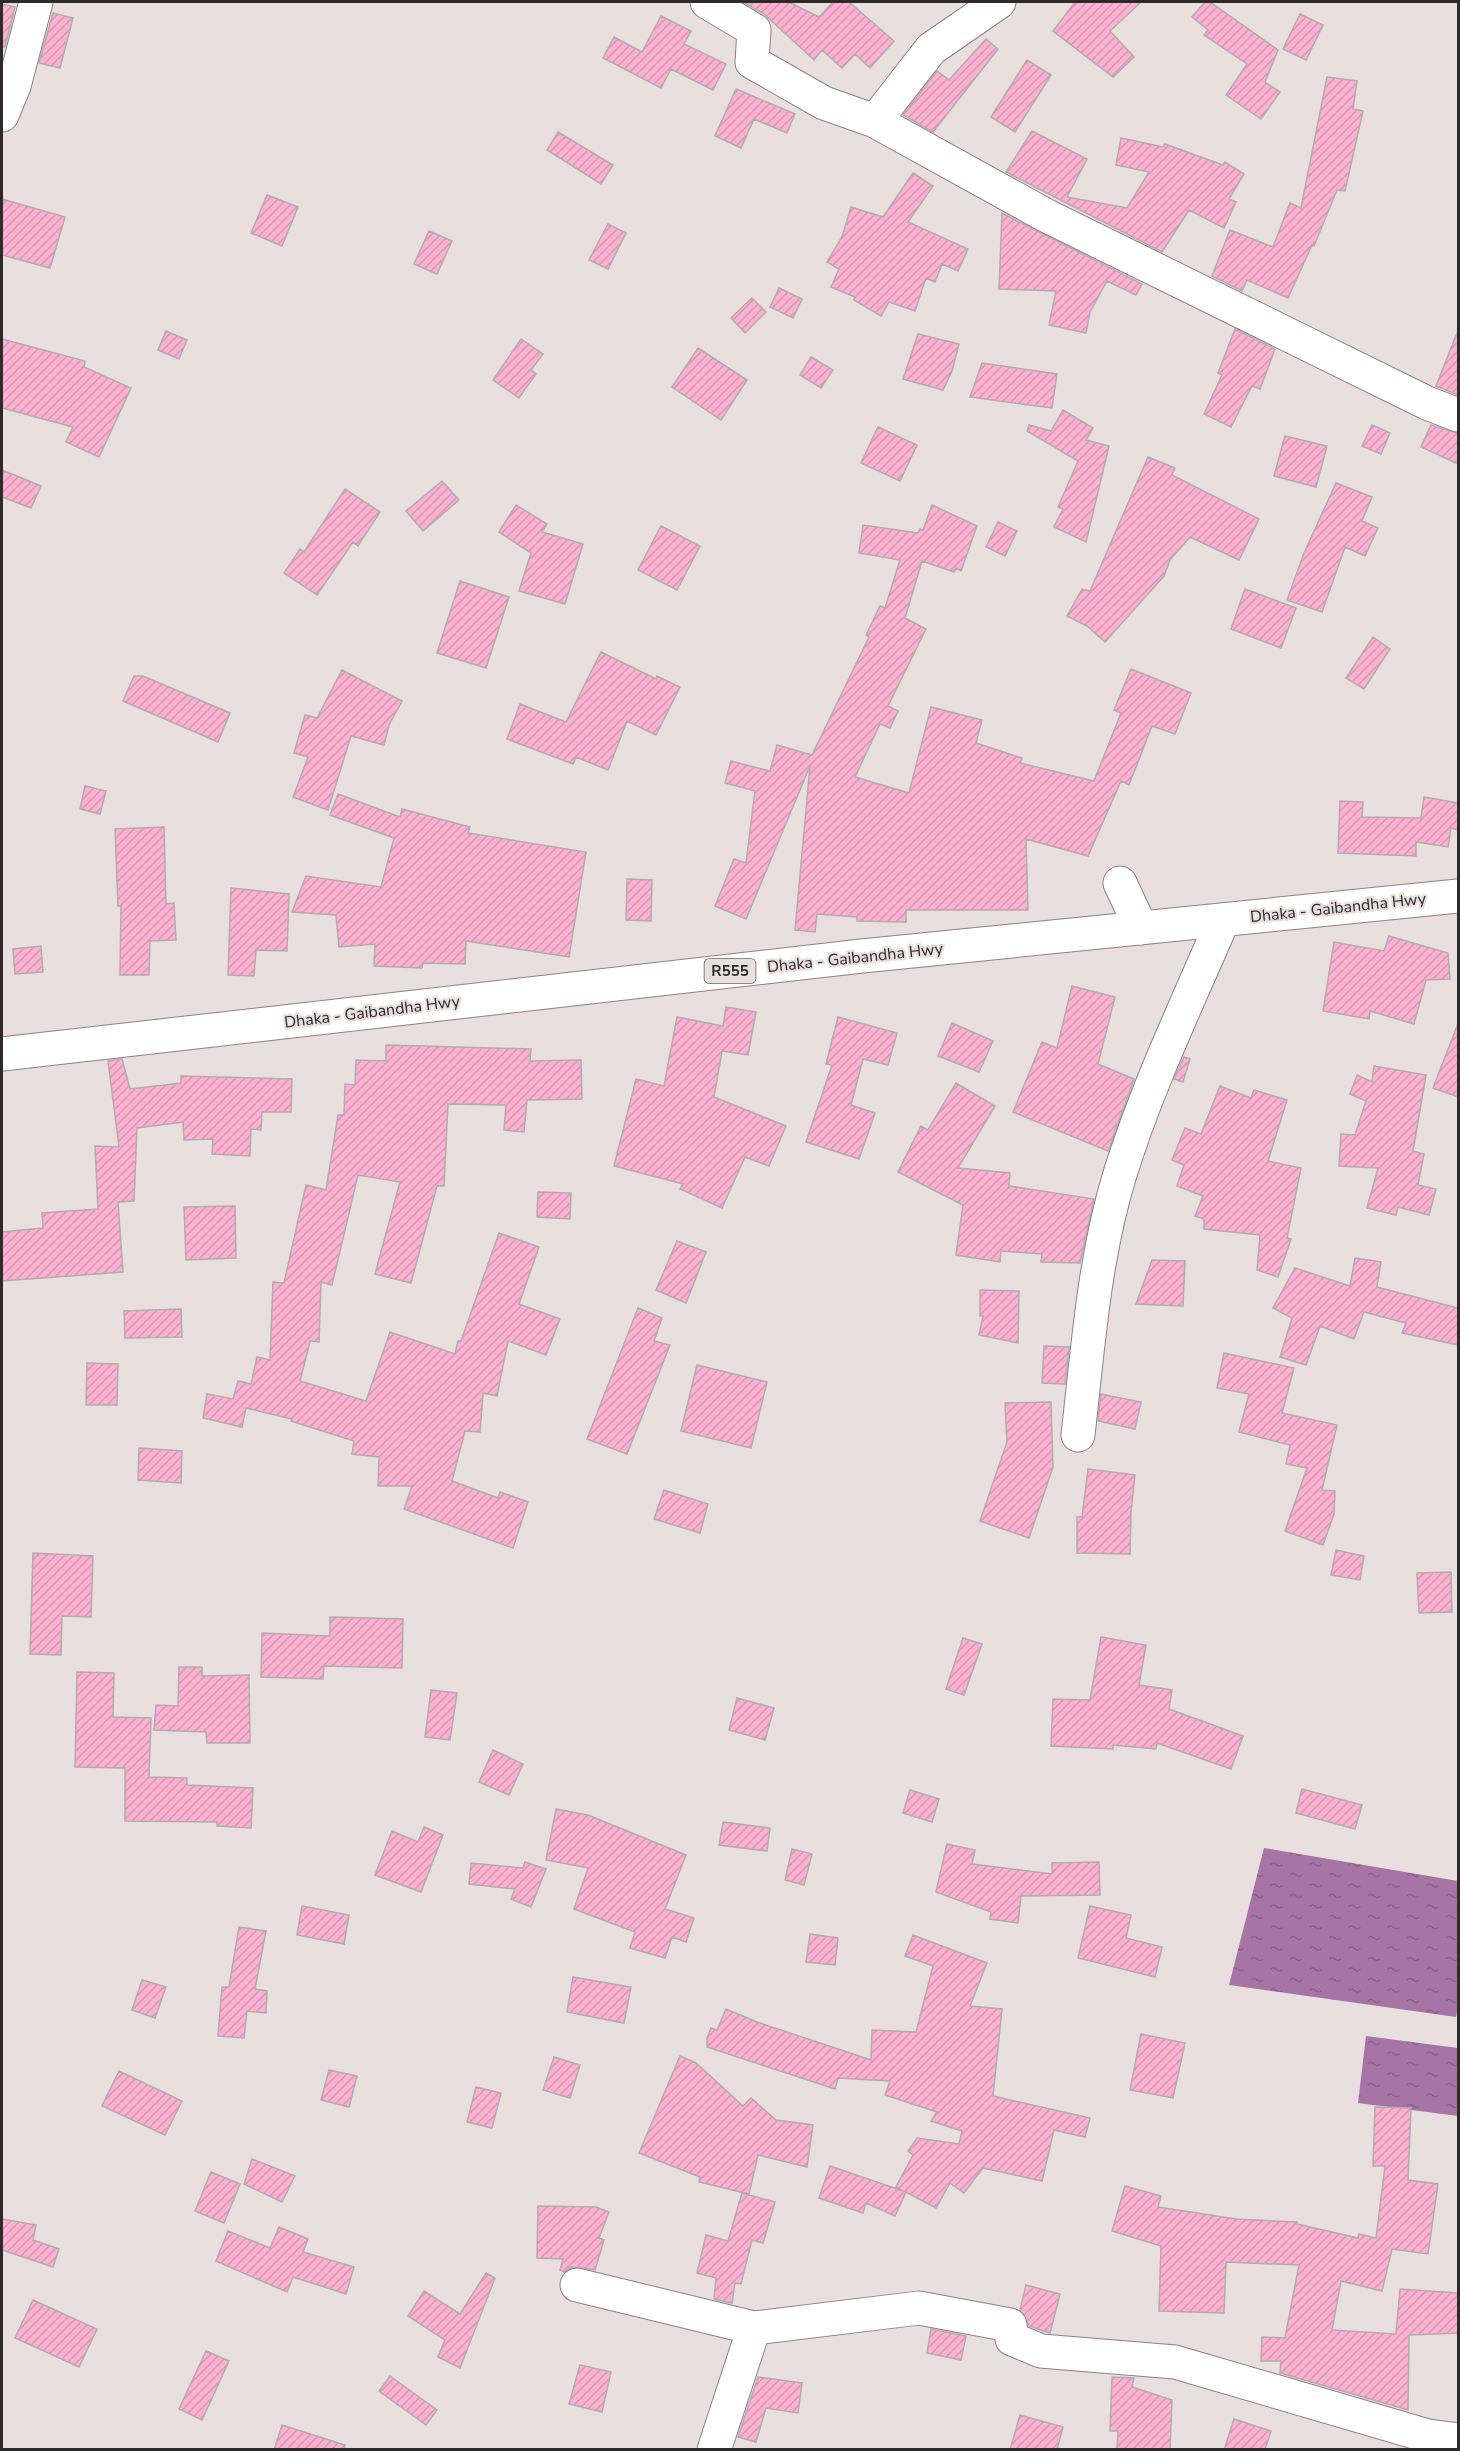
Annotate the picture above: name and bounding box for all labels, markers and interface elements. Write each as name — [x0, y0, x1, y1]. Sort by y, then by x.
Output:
street label: Dhaka - Gaibandha Hwy — [1249, 888, 1428, 928]
street label: Dhaka - Gaibandha Hwy — [766, 938, 945, 978]
road number: R555 — [704, 959, 756, 983]
street label: Dhaka - Gaibandha Hwy — [283, 990, 462, 1034]

